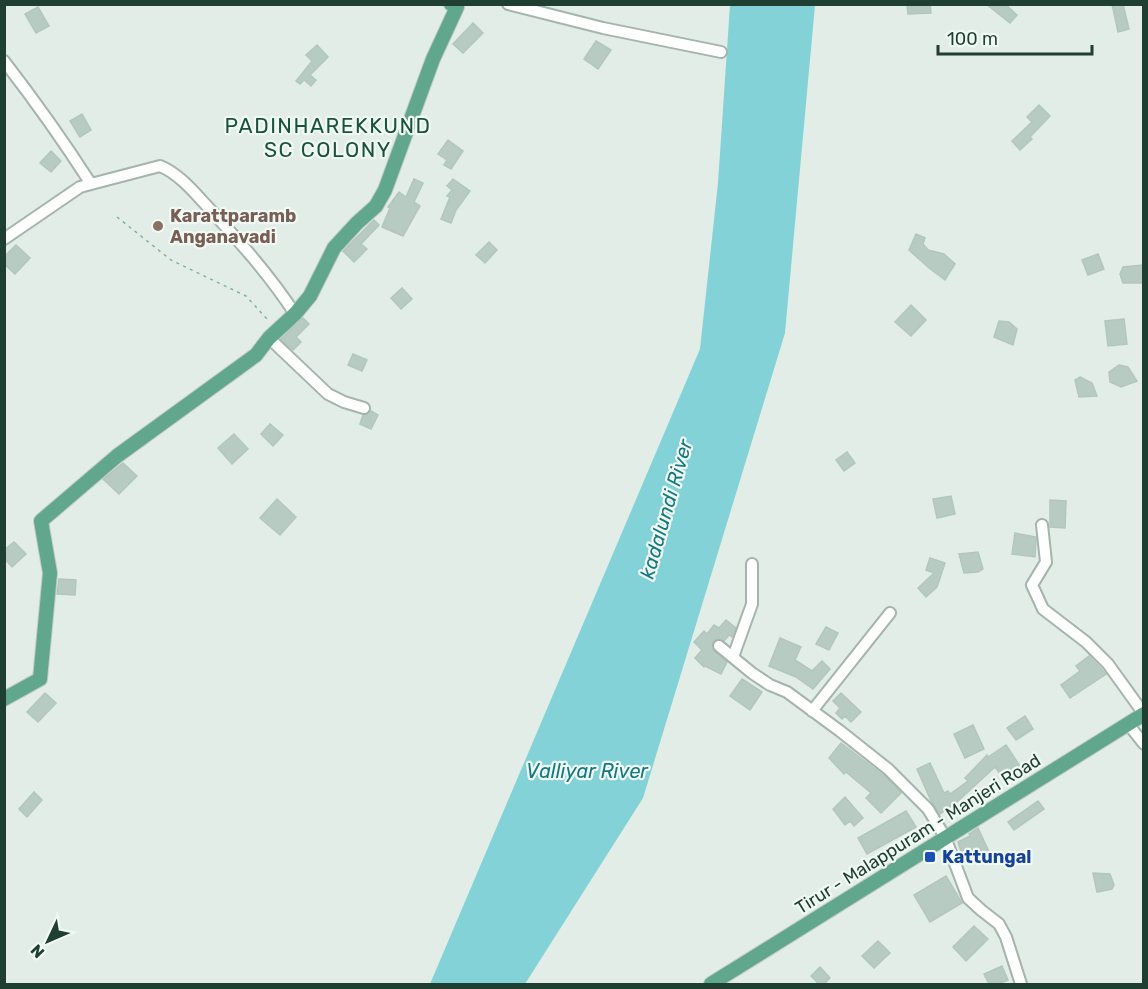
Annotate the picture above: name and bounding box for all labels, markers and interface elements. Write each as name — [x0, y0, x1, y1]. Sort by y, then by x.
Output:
scale bar — [938, 18, 1092, 56]
text: 100 m — [947, 28, 998, 50]
district label: PADINHAREKKUND SC COLONY — [224, 113, 432, 162]
place label: Karattparamb Anganavadi — [170, 205, 296, 248]
marker: Karattparamb Anganavadi — [151, 219, 165, 233]
water label: kadalundi River — [635, 435, 698, 581]
street label: Tirur - Malappuram - Manjeri Road — [791, 749, 1045, 919]
water label: Valliyar River — [526, 759, 649, 783]
place label: Kattungal — [942, 846, 1031, 868]
marker: Kattungal — [923, 850, 937, 864]
north arrow — [18, 911, 78, 971]
text: N — [27, 940, 48, 962]

